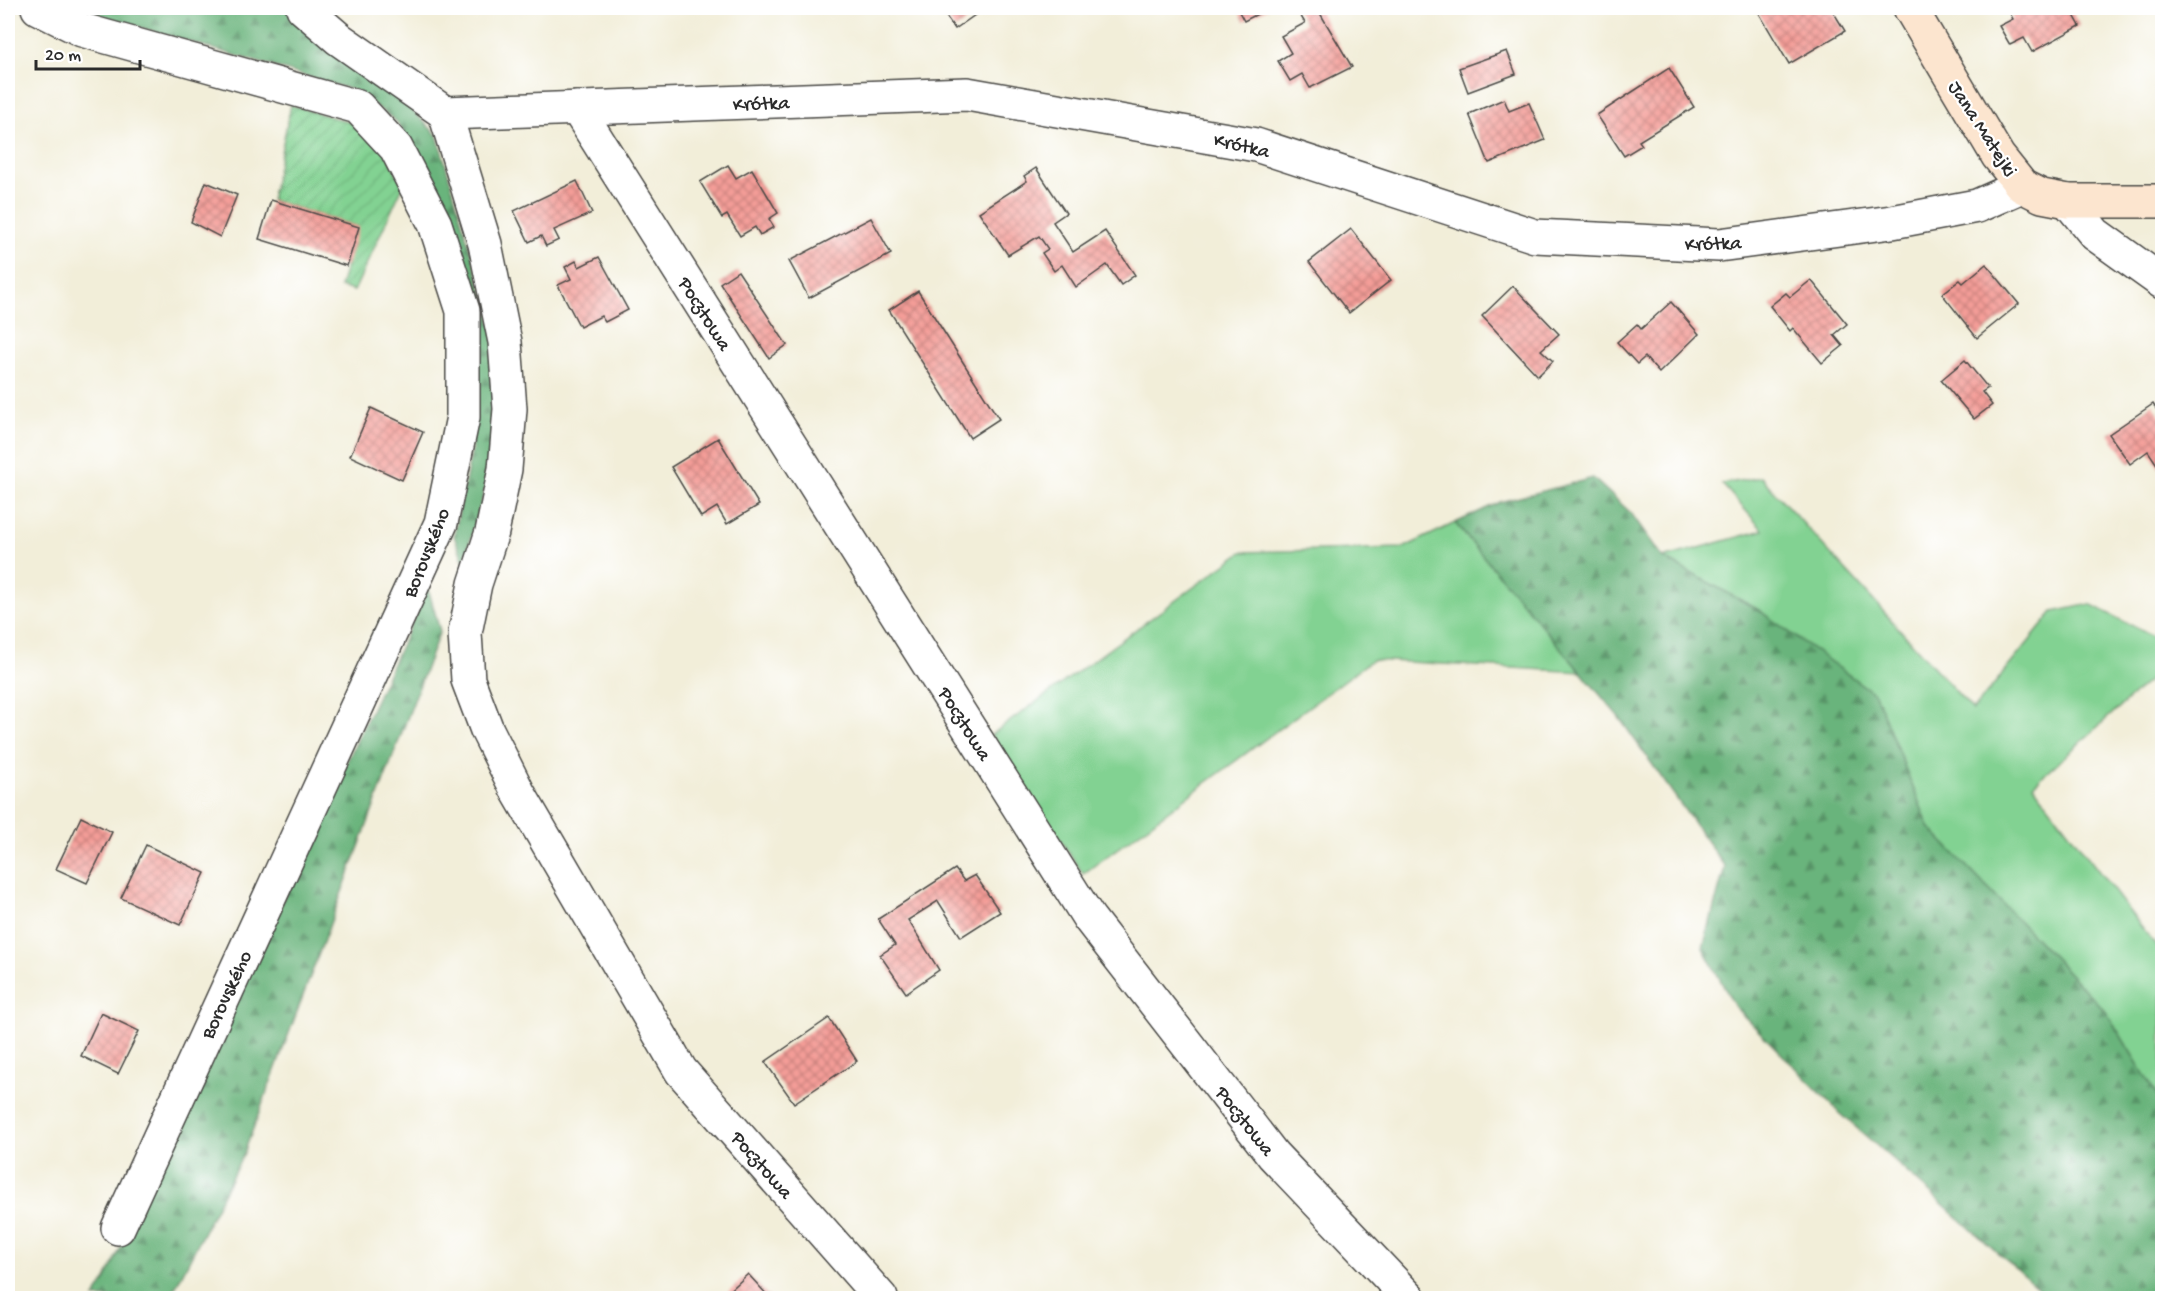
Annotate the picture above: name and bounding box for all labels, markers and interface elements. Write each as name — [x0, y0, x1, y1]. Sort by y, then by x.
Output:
scale bar — [36, 33, 140, 71]
text: 20 m — [45, 46, 81, 67]
street label: Jana Matejki — [1942, 78, 2021, 182]
street label: Krótka — [732, 93, 791, 118]
street label: Krótka — [1211, 130, 1272, 165]
street label: Krótka — [1684, 233, 1743, 258]
street label: Pocztowa — [671, 273, 735, 357]
street label: Borovského — [399, 505, 457, 602]
street label: Pocztowa — [931, 683, 995, 767]
street label: Borovského — [197, 948, 259, 1044]
street label: Pocztowa — [1208, 1082, 1278, 1162]
street label: Pocztowa — [724, 1127, 797, 1206]

